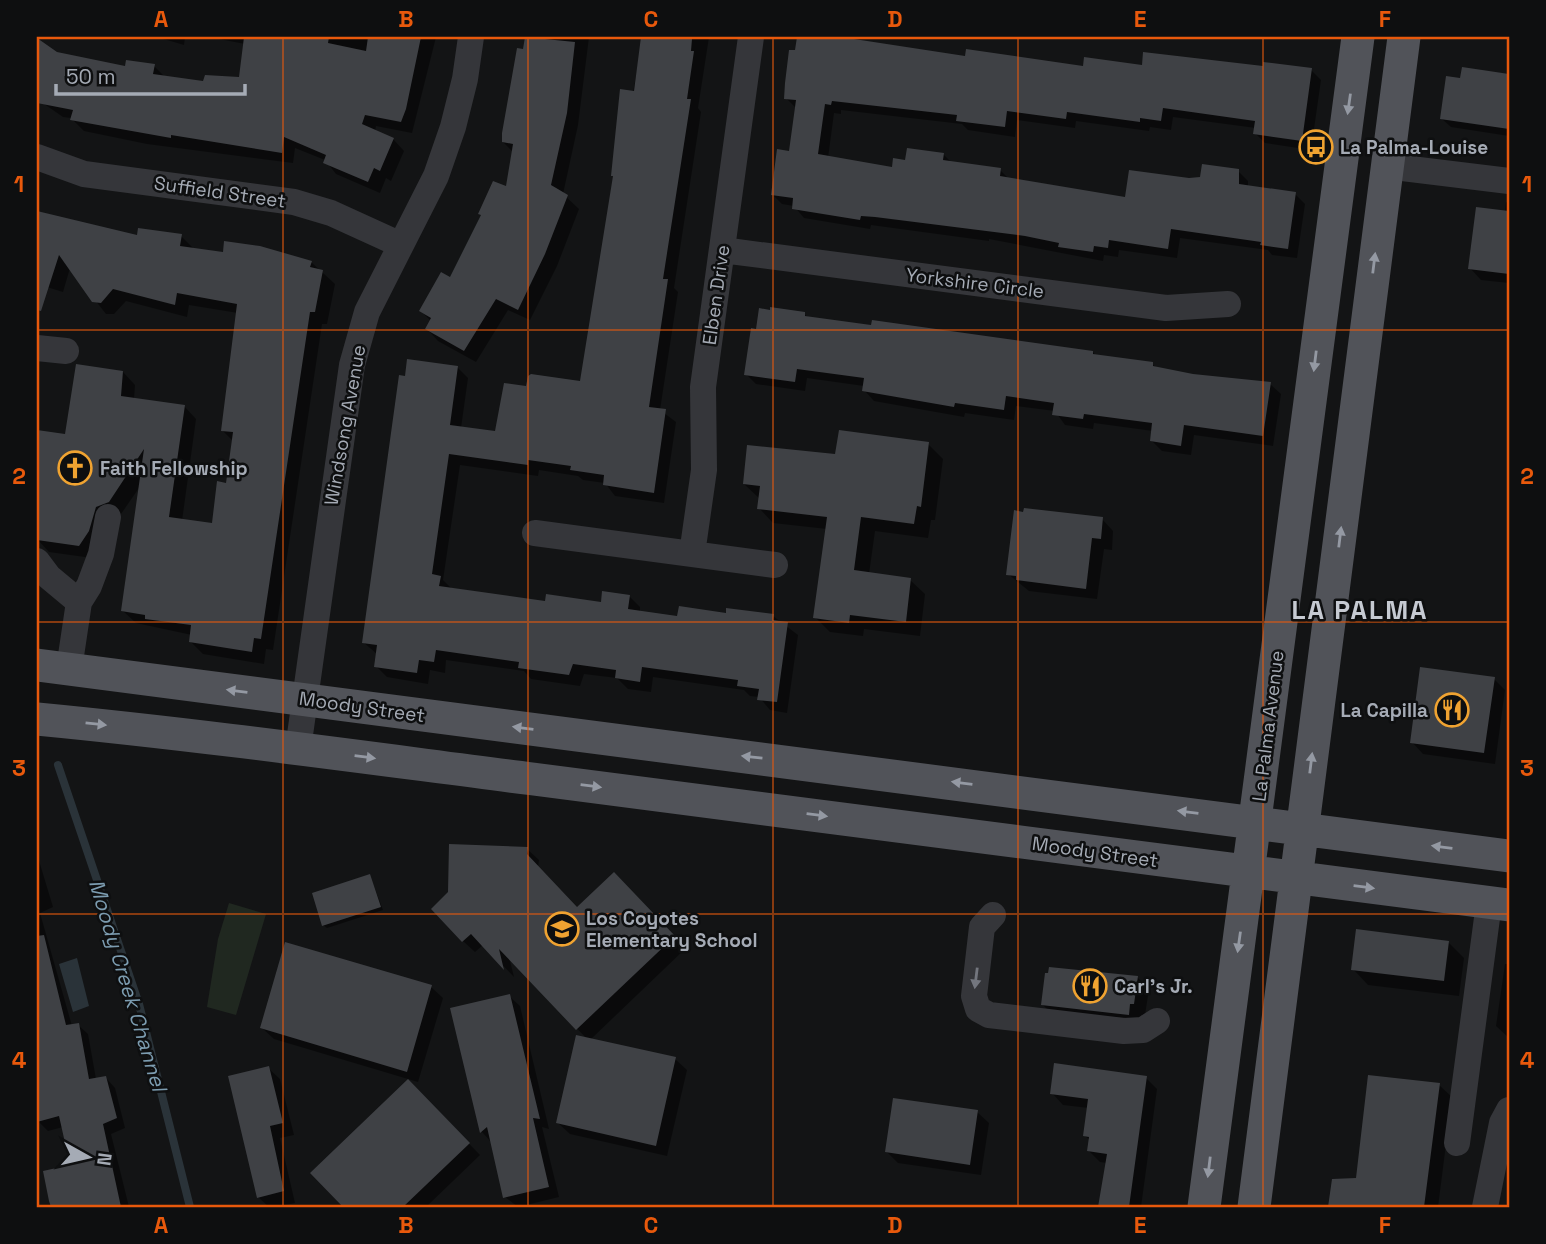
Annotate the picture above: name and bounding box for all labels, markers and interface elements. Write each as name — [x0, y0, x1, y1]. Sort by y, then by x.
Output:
text: A — [154, 4, 169, 34]
text: B — [398, 4, 414, 34]
text: C — [644, 4, 658, 34]
text: D — [887, 4, 903, 34]
text: E — [1134, 4, 1146, 34]
text: F — [1379, 4, 1391, 34]
scale bar — [56, 52, 245, 96]
text: 50 m — [66, 63, 116, 90]
one-way arrow — [1343, 94, 1354, 116]
bus stop icon: La Palma-Louise — [1297, 128, 1335, 166]
place label: La Palma-Louise — [1340, 135, 1488, 160]
text: 1 — [14, 169, 24, 199]
text: 1 — [1522, 169, 1532, 199]
street label: Suffield Street — [152, 170, 288, 214]
street label: Elben Drive — [697, 243, 735, 347]
one-way arrow — [1369, 252, 1380, 274]
street label: Yorkshire Circle — [904, 262, 1046, 304]
street label: Windsong Avenue — [319, 343, 371, 507]
one-way arrow — [1310, 350, 1321, 372]
church icon: Faith Fellowship — [56, 449, 94, 487]
place label: Faith Fellowship — [100, 456, 248, 481]
text: 2 — [12, 461, 26, 491]
text: 2 — [1520, 461, 1534, 491]
one-way arrow — [1334, 526, 1345, 548]
district label: LA PALMA — [1291, 593, 1429, 627]
street label: La Palma Avenue — [1246, 649, 1290, 803]
one-way arrow — [226, 685, 248, 696]
street label: Moody Street — [298, 686, 426, 728]
restaurant icon: La Capilla — [1433, 691, 1471, 729]
place label: La Capilla — [1340, 698, 1428, 723]
one-way arrow — [85, 719, 107, 730]
one-way arrow — [512, 723, 534, 734]
one-way arrow — [741, 751, 763, 762]
one-way arrow — [354, 752, 376, 763]
one-way arrow — [1306, 752, 1317, 774]
text: 3 — [12, 753, 26, 783]
text: 3 — [1520, 753, 1534, 783]
one-way arrow — [951, 778, 973, 789]
one-way arrow — [580, 781, 602, 792]
one-way arrow — [1177, 807, 1199, 818]
one-way arrow — [806, 810, 828, 821]
street label: Moody Street — [1031, 831, 1159, 873]
one-way arrow — [1430, 842, 1452, 853]
water label: Moody Creek Channel — [83, 876, 174, 1097]
one-way arrow — [1354, 881, 1376, 892]
place label: Los Coyotes Elementary School — [586, 906, 758, 953]
school or university icon: Los Coyotes Elementary School — [543, 910, 581, 948]
one-way arrow — [1234, 931, 1245, 953]
one-way arrow — [970, 967, 981, 989]
restaurant icon: Carl's Jr. — [1071, 967, 1109, 1005]
place label: Carl's Jr. — [1114, 974, 1193, 999]
text: 4 — [12, 1045, 27, 1075]
text: 4 — [1520, 1045, 1535, 1075]
north arrow — [52, 1122, 122, 1192]
text: N — [91, 1151, 118, 1167]
one-way arrow — [1204, 1156, 1215, 1178]
text: A — [154, 1210, 169, 1240]
text: B — [398, 1210, 414, 1240]
text: C — [644, 1210, 658, 1240]
text: D — [887, 1210, 903, 1240]
text: E — [1134, 1210, 1146, 1240]
text: F — [1379, 1210, 1391, 1240]

